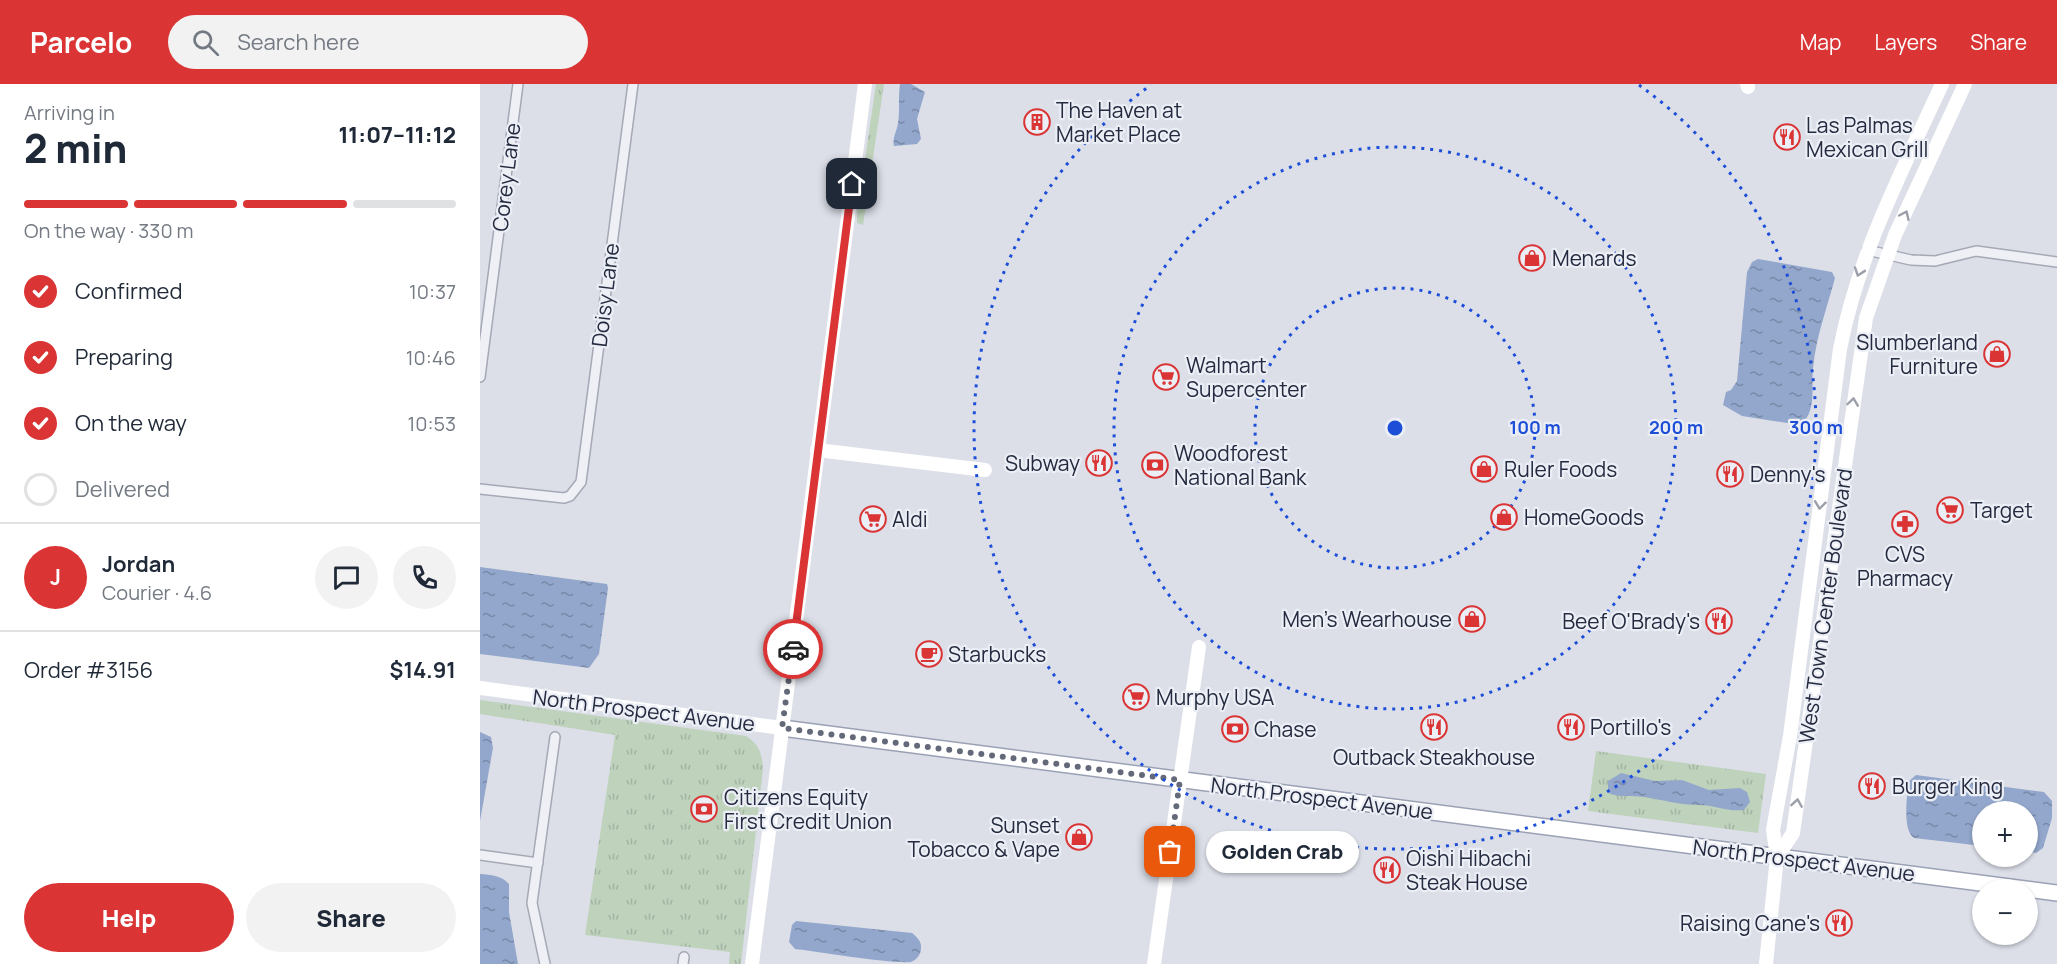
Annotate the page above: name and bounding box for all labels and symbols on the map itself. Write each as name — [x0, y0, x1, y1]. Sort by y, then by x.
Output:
place label: The Haven at Market Place — [1056, 96, 1182, 148]
building icon: The Haven at Market Place — [1022, 107, 1052, 137]
place label: Las Palmas Mexican Grill — [1806, 111, 1928, 163]
street label: Corey Lane — [485, 121, 527, 233]
restaurant icon: Las Palmas Mexican Grill — [1772, 122, 1802, 152]
pin — [826, 158, 877, 209]
one-way arrow — [1897, 210, 1909, 221]
street label: Doisy Lane — [585, 241, 625, 349]
shop icon: Menards — [1517, 243, 1547, 273]
place label: Menards — [1552, 244, 1637, 272]
one-way arrow — [1854, 266, 1866, 277]
place label: Slumberland Furniture — [1856, 328, 1978, 380]
shop icon: Slumberland Furniture — [1982, 339, 2012, 369]
place label: Walmart Supercenter — [1186, 351, 1307, 403]
supermarket icon: Walmart Supercenter — [1151, 362, 1181, 392]
one-way arrow — [1846, 397, 1859, 406]
text: 100 m — [1509, 415, 1561, 439]
text: 200 m — [1649, 415, 1703, 439]
text: 300 m — [1789, 415, 1843, 439]
centre of rings — [1385, 418, 1405, 438]
place label: Woodforest National Bank — [1174, 439, 1307, 491]
restaurant icon: Subway — [1084, 448, 1114, 478]
place label: Subway — [1005, 449, 1080, 477]
bank icon: Woodforest National Bank — [1140, 450, 1170, 480]
shop icon: Ruler Foods — [1469, 454, 1499, 484]
place label: Ruler Foods — [1504, 455, 1617, 483]
restaurant icon: Denny's — [1715, 459, 1745, 489]
place label: Denny's — [1750, 460, 1826, 488]
street label: West Town Center Boulevard — [1792, 467, 1858, 745]
supermarket icon: Target — [1935, 495, 1965, 525]
place label: Target — [1970, 496, 2033, 524]
one-way arrow — [1814, 500, 1826, 510]
shop icon: HomeGoods — [1489, 502, 1519, 532]
place label: HomeGoods — [1524, 503, 1644, 531]
supermarket icon: Aldi — [858, 504, 888, 534]
place label: Aldi — [892, 505, 928, 533]
pharmacy icon: CVS Pharmacy — [1890, 509, 1920, 539]
place label: CVS Pharmacy — [1857, 540, 1953, 592]
shop icon: Men's Wearhouse — [1457, 604, 1487, 634]
place label: Men's Wearhouse — [1282, 605, 1452, 633]
restaurant icon: Beef O'Brady's — [1704, 606, 1734, 636]
place label: Beef O'Brady's — [1562, 607, 1700, 635]
courier — [763, 619, 823, 679]
cafe icon: Starbucks — [914, 639, 944, 669]
place label: Starbucks — [948, 640, 1046, 668]
street label: North Prospect Avenue — [531, 682, 757, 738]
supermarket icon: Murphy USA — [1121, 682, 1151, 712]
place label: Murphy USA — [1156, 683, 1274, 711]
restaurant icon: Outback Steakhouse — [1419, 712, 1449, 742]
restaurant icon: Portillo's — [1556, 712, 1586, 742]
place label: Portillo's — [1590, 713, 1671, 741]
bank icon: Chase — [1220, 714, 1250, 744]
place label: Chase — [1254, 715, 1316, 743]
place label: Outback Steakhouse — [1333, 743, 1535, 771]
street label: North Prospect Avenue — [1209, 770, 1435, 826]
restaurant icon: Burger King — [1857, 771, 1887, 801]
place label: Burger King — [1892, 772, 2003, 800]
place label: Citizens Equity First Credit Union — [724, 783, 892, 835]
bank icon: Citizens Equity First Credit Union — [689, 794, 719, 824]
one-way arrow — [1791, 798, 1803, 808]
place label: Sunset Tobacco & Vape — [907, 811, 1060, 863]
shop icon: Sunset Tobacco & Vape — [1064, 822, 1094, 852]
pin — [1144, 826, 1195, 877]
callout: Golden Crab — [1206, 831, 1359, 873]
street label: North Prospect Avenue — [1691, 832, 1917, 888]
place label: Oishi Hibachi Steak House — [1406, 844, 1531, 896]
restaurant icon: Oishi Hibachi Steak House — [1372, 855, 1402, 885]
restaurant icon: Raising Cane's — [1824, 908, 1854, 938]
place label: Raising Cane's — [1680, 909, 1820, 937]

